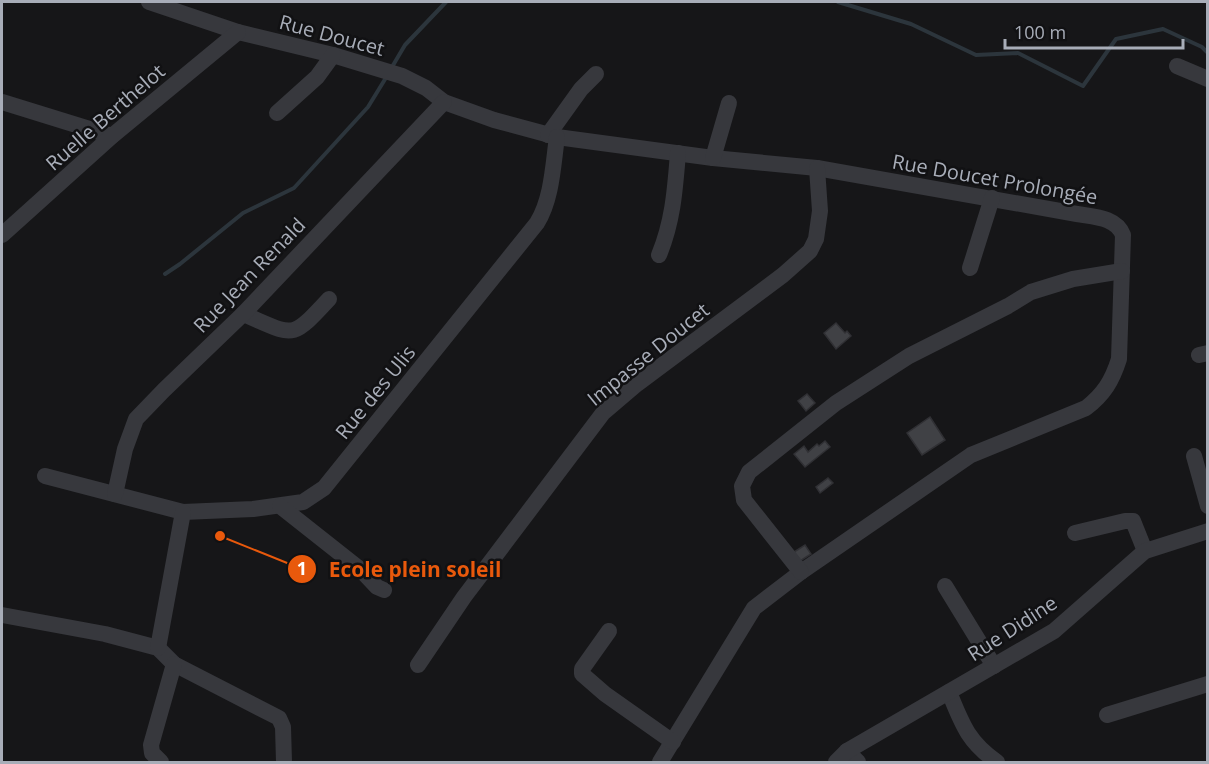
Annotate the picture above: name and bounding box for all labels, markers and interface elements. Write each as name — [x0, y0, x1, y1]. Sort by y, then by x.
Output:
street label: Rue Doucet — [276, 8, 388, 62]
scale bar — [1005, 12, 1184, 50]
text: 100 m — [1014, 20, 1066, 44]
street label: Ruelle Berthelot — [40, 58, 170, 176]
street label: Rue Doucet Prolongée — [890, 148, 1100, 210]
street label: Rue Jean Renald — [187, 212, 311, 338]
street label: Impasse Doucet — [581, 296, 715, 412]
street label: Rue des Ulis — [329, 339, 421, 445]
callout: Ecole plein soleil — [287, 550, 514, 589]
text: Ecole plein soleil — [329, 555, 501, 583]
text: 1 — [297, 556, 307, 580]
street label: Rue Didine — [962, 589, 1062, 667]

